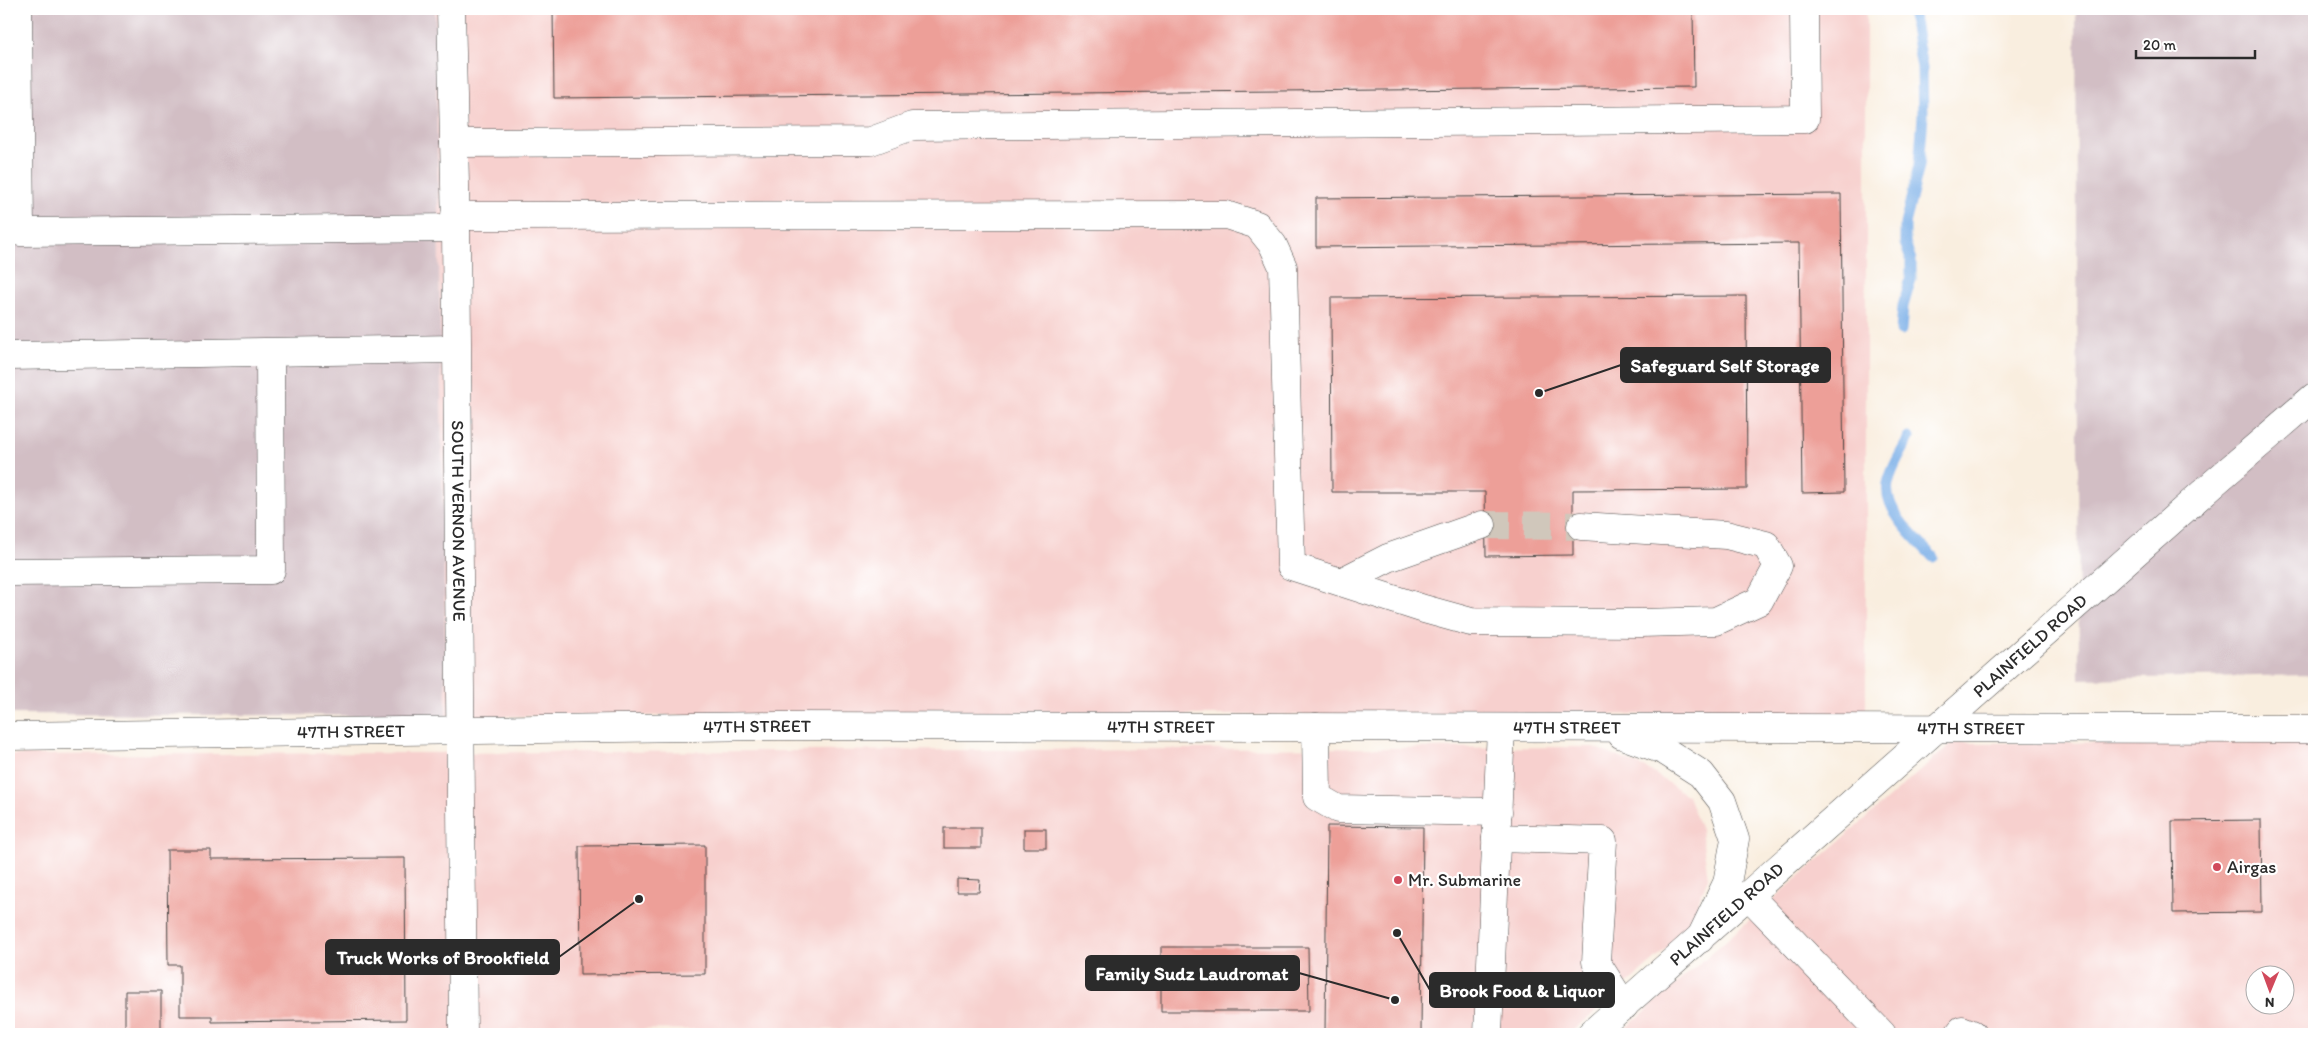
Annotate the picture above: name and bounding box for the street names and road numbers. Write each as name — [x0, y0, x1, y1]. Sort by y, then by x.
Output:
street label: SOUTH VERNON AVENUE — [447, 420, 470, 622]
street label: PLAINFIELD ROAD — [1968, 589, 2092, 702]
street label: 47TH STREET — [703, 715, 811, 738]
street label: 47TH STREET — [1107, 716, 1215, 738]
street label: 47TH STREET — [1513, 716, 1621, 739]
street label: 47TH STREET — [1917, 717, 2025, 739]
street label: 47TH STREET — [297, 720, 405, 743]
street label: PLAINFIELD ROAD — [1665, 858, 1788, 971]

